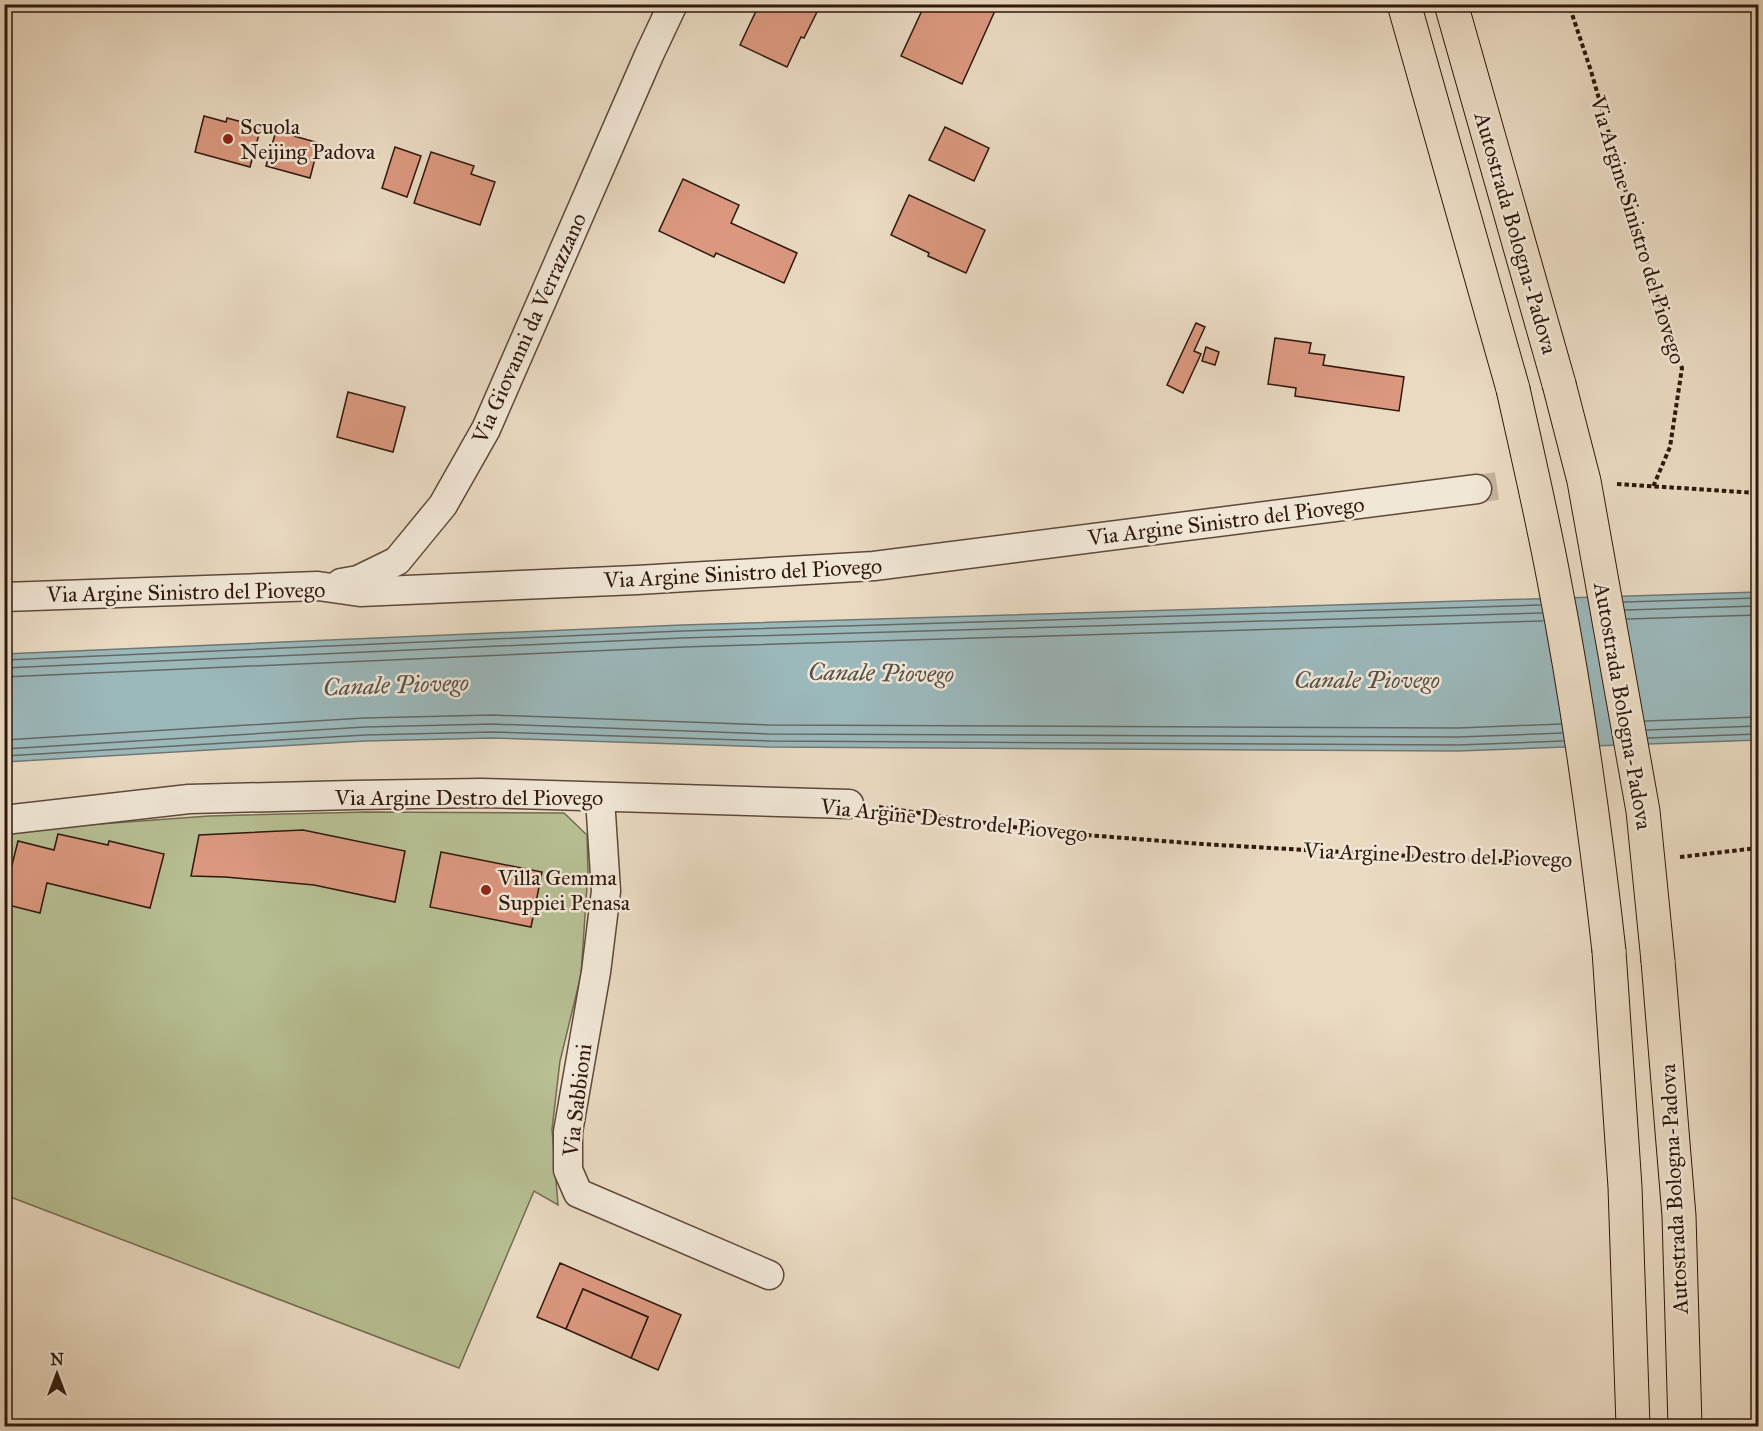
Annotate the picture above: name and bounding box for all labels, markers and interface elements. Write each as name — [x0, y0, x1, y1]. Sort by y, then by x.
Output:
street label: Via Argine Sinistro del Piovego — [1584, 92, 1692, 367]
street label: Autostrada Bologna-Padova — [1468, 108, 1564, 358]
place label: Scuola Neijing Padova — [240, 113, 376, 165]
marker: Scuola Neijing Padova — [221, 132, 235, 146]
street label: Via Giovanni da Verrazzano — [466, 209, 592, 448]
street label: Via Argine Sinistro del Piovego — [1085, 491, 1366, 551]
street label: Via Argine Sinistro del Piovego — [602, 552, 883, 594]
street label: Via Argine Sinistro del Piovego — [45, 576, 326, 608]
street label: Autostrada Bologna-Padova — [1588, 579, 1658, 832]
water label: Canale Piovego — [808, 657, 954, 689]
water label: Canale Piovego — [1294, 665, 1440, 695]
water label: Canale Piovego — [323, 667, 469, 703]
street label: Via Argine Destro del Piovego — [334, 784, 603, 811]
street label: Via Argine Destro del Piovego — [818, 792, 1089, 847]
street label: Via Argine Destro del Piovego — [1302, 837, 1573, 873]
place label: Villa Gemma Suppiei Penasa — [497, 864, 631, 916]
marker: Villa Gemma Suppiei Penasa — [479, 883, 493, 897]
street label: Via Sabbioni — [557, 1042, 597, 1159]
street label: Autostrada Bologna-Padova — [1654, 1063, 1694, 1316]
north arrow — [27, 1344, 87, 1404]
text: N — [50, 1350, 64, 1369]

